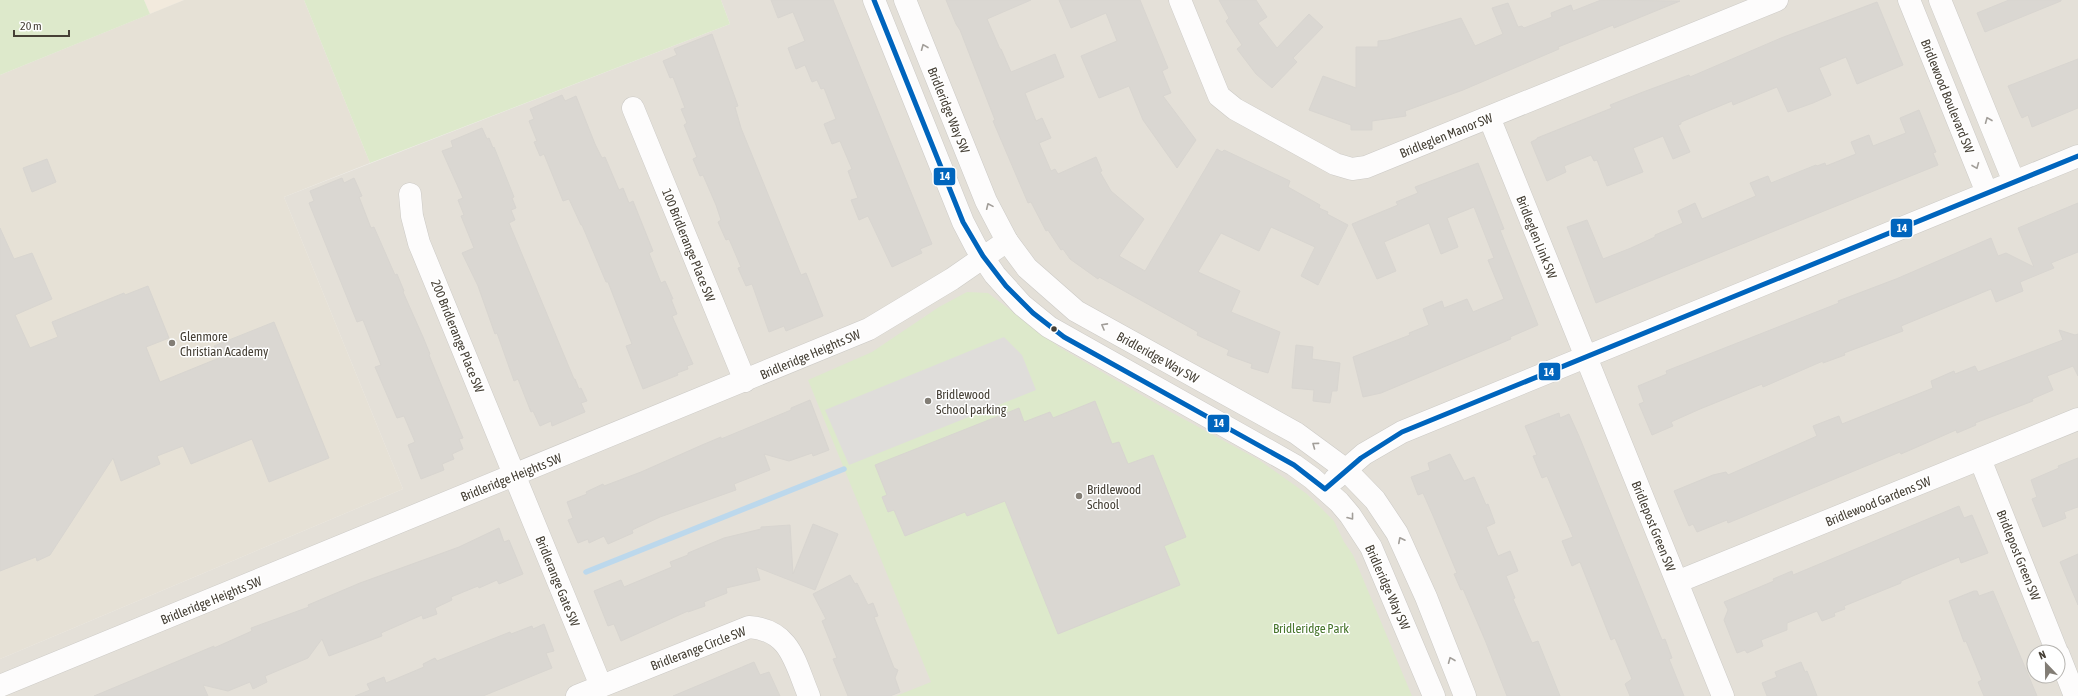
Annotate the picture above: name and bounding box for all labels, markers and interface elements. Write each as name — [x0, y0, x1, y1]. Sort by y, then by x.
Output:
scale bar — [14, 12, 69, 38]
text: 20 m — [20, 19, 42, 33]
street label: Bridlewood Boulevard SW — [1918, 37, 1977, 156]
one-way arrow — [921, 43, 929, 51]
street label: Bridleridge Way SW — [924, 65, 973, 156]
street label: Bridleglen Manor SW — [1398, 110, 1495, 161]
one-way arrow — [1985, 116, 1993, 123]
one-way arrow — [1971, 162, 1979, 169]
line badge: 14 — [933, 167, 956, 186]
text: 14 — [940, 170, 950, 182]
street label: 100 Bridlerange Place SW — [659, 186, 718, 304]
street label: Bridleglen Link SW — [1513, 194, 1560, 281]
one-way arrow — [985, 203, 993, 210]
line badge: 14 — [1890, 218, 1913, 238]
text: 14 — [1897, 222, 1907, 234]
street label: 200 Bridlerange Place SW — [428, 277, 487, 395]
unlabelled marker — [1049, 324, 1059, 334]
one-way arrow — [1101, 324, 1108, 331]
street label: Bridleridge Heights SW — [758, 326, 863, 382]
place label: Glenmore Christian Academy — [180, 329, 269, 359]
street label: Bridleridge Way SW — [1114, 329, 1202, 386]
marker: Glenmore Christian Academy — [167, 338, 177, 348]
line badge: 14 — [1538, 362, 1561, 381]
text: 14 — [1544, 366, 1554, 378]
place label: Bridlewood School parking — [936, 387, 1007, 417]
marker: Bridlewood School parking — [923, 396, 933, 406]
line badge: 14 — [1207, 414, 1230, 433]
text: 14 — [1214, 417, 1224, 429]
one-way arrow — [1312, 443, 1319, 450]
street label: Bridleridge Heights SW — [458, 450, 564, 505]
street label: Bridlewood Gardens SW — [1823, 473, 1934, 529]
street label: Bridlepost Green SW — [1629, 479, 1679, 574]
place label: Bridlewood School — [1087, 482, 1141, 512]
marker: Bridlewood School — [1074, 491, 1084, 501]
street label: Bridlepost Green SW — [1994, 508, 2044, 603]
one-way arrow — [1347, 513, 1354, 520]
street label: Bridlerange Gate SW — [533, 534, 583, 629]
one-way arrow — [1398, 537, 1406, 544]
street label: Bridleridge Way SW — [1362, 542, 1413, 633]
street label: Bridleridge Heights SW — [158, 573, 264, 628]
park label: Bridleridge Park — [1273, 621, 1349, 636]
street label: Bridlerange Circle SW — [648, 623, 748, 674]
north arrow — [2026, 644, 2066, 684]
text: N — [2037, 648, 2048, 662]
one-way arrow — [1448, 656, 1456, 664]

